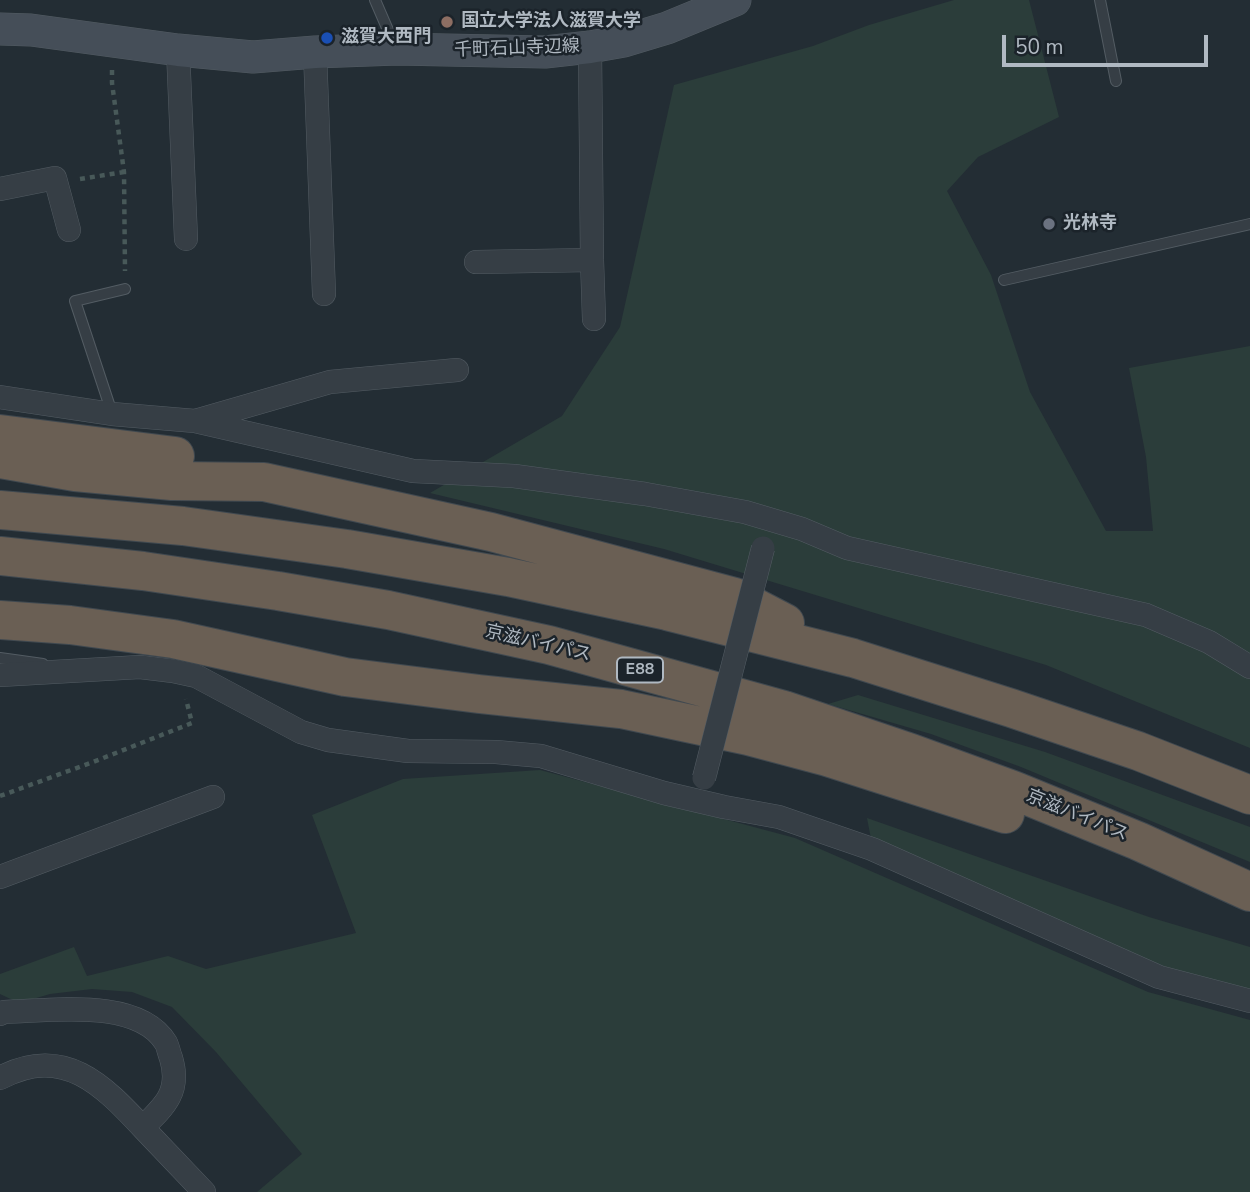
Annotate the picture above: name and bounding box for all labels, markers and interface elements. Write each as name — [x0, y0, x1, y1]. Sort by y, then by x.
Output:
place label: 国立大学法人滋賀大学 — [461, 11, 641, 33]
marker: 国立大学法人滋賀大学 — [439, 14, 455, 30]
scale bar — [1005, 21, 1212, 65]
place label: 滋賀大西門 — [341, 27, 431, 49]
marker: 滋賀大西門 — [319, 30, 335, 46]
text: 50 m — [1015, 33, 1064, 61]
street label: 千町石山寺辺線 — [454, 36, 580, 62]
place label: 光林寺 — [1063, 213, 1117, 235]
marker: 光林寺 — [1041, 216, 1057, 232]
street label: 京滋バイパス — [483, 621, 593, 667]
road number: E88 — [617, 657, 663, 682]
street label: 京滋バイパス — [1023, 786, 1131, 846]

